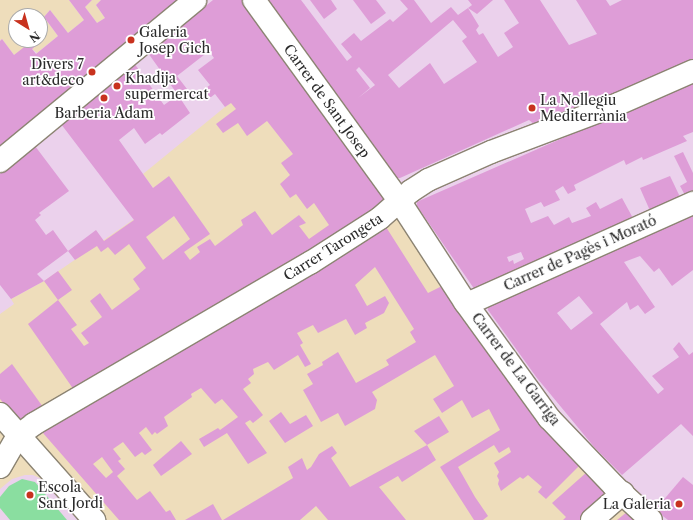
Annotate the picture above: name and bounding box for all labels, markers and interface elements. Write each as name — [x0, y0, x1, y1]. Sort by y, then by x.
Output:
north arrow — [8, 8, 48, 48]
place label: Galeria Josep Gich — [139, 24, 210, 56]
text: N — [27, 28, 43, 45]
marker: Galeria Josep Gich — [126, 35, 136, 45]
street label: Carrer de Sant Josep — [280, 41, 374, 161]
place label: Divers 7 art&deco — [22, 56, 84, 88]
marker: Divers 7 art&deco — [87, 67, 97, 77]
place label: Khadija supermercat — [125, 70, 208, 102]
marker: Khadija supermercat — [112, 81, 122, 91]
place label: La Nollegiu Mediterrània — [540, 92, 627, 124]
marker: Barberia Adam — [99, 93, 109, 103]
marker: La Nollegiu Mediterrània — [527, 103, 537, 113]
place label: Barberia Adam — [54, 105, 154, 121]
street label: Carrer Tarongeta — [280, 210, 386, 284]
street label: Carrer de Pagès i Morató — [501, 212, 659, 294]
street label: Carrer de La Garriga — [468, 309, 564, 429]
place label: Escola Sant Jordi — [38, 479, 103, 512]
marker: Escola Sant Jordi — [25, 490, 35, 500]
place label: La Galeria — [603, 496, 671, 512]
marker: La Galeria — [674, 499, 684, 509]

